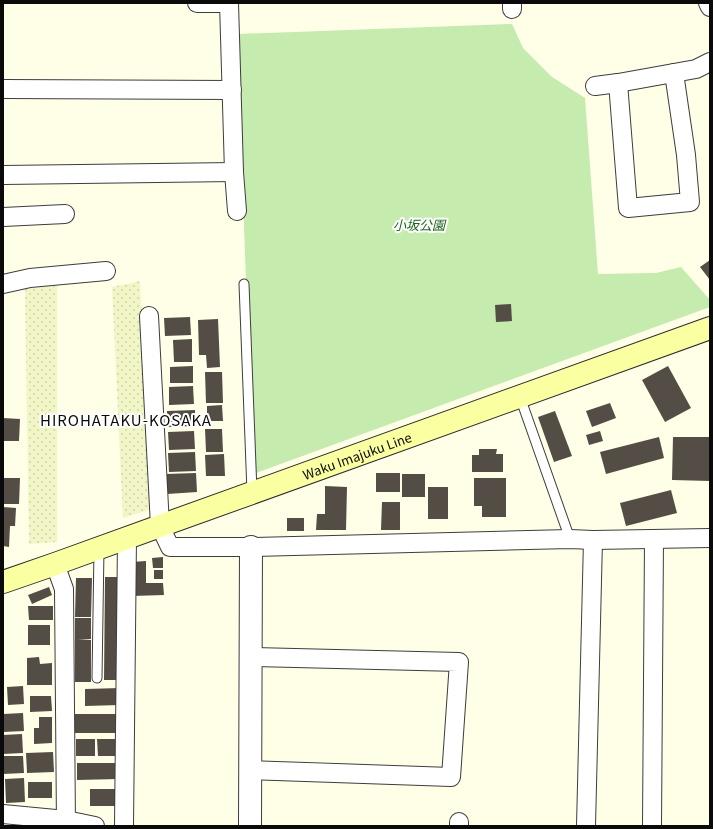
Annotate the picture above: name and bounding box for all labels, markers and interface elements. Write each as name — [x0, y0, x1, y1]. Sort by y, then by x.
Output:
park label: 小坂公園 — [393, 215, 447, 234]
district label: HIROHATAKU-KOSAKA — [40, 409, 212, 430]
street label: Waku Imajuku Line — [300, 427, 414, 483]

